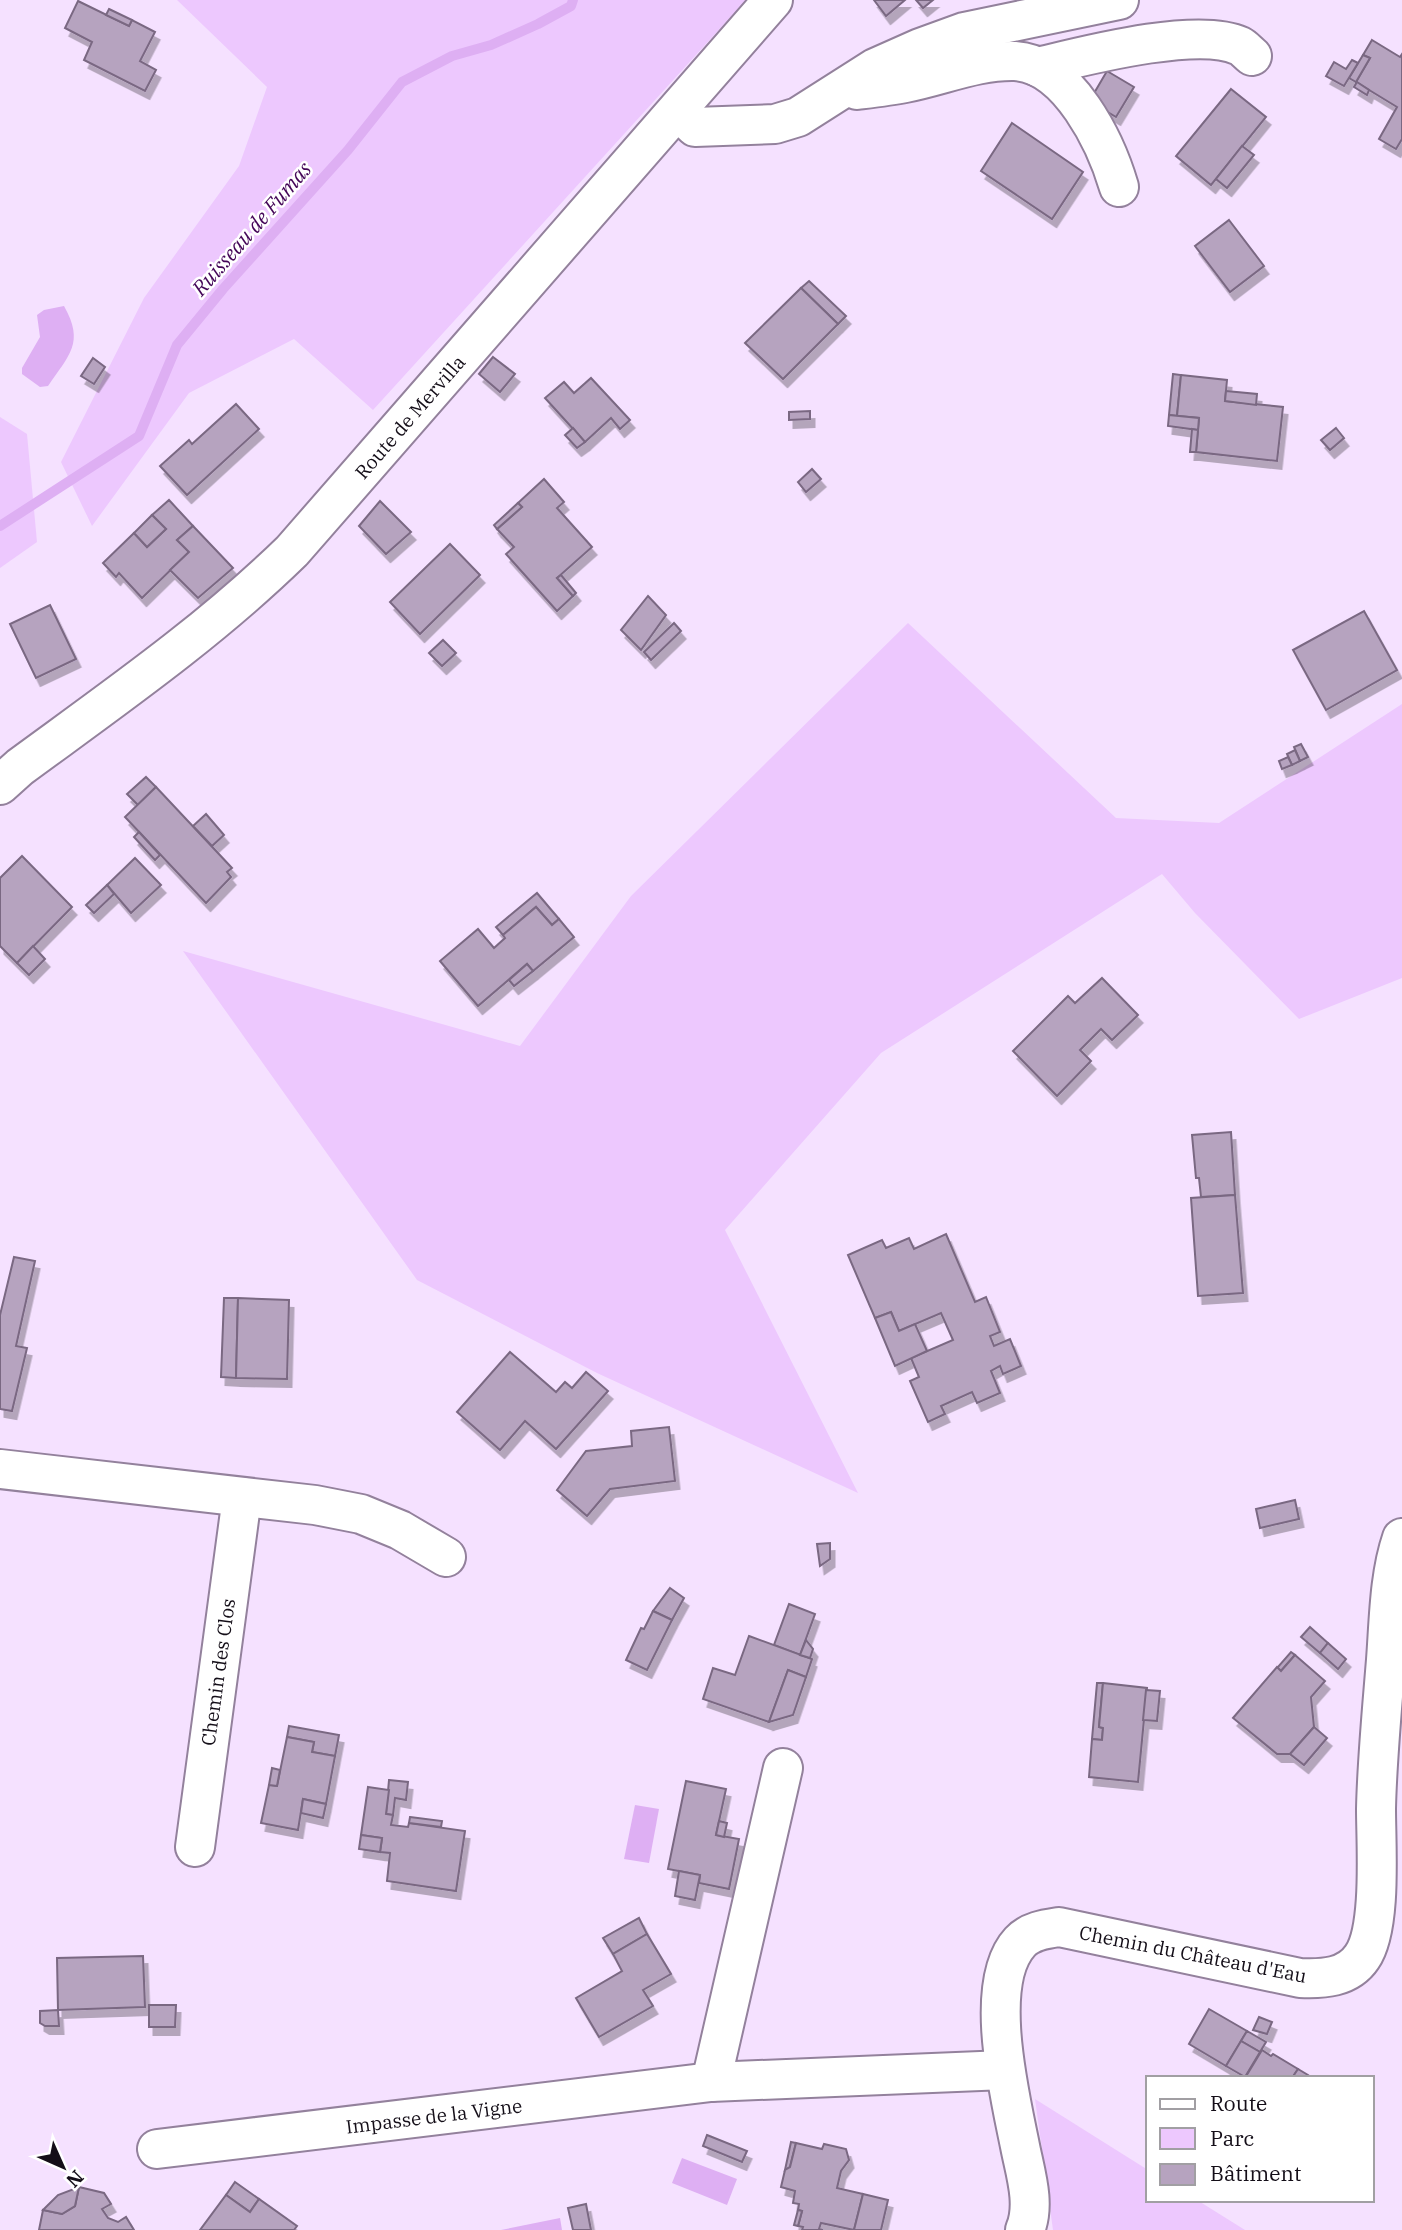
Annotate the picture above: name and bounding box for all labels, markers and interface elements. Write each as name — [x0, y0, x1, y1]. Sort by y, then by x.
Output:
water label: Ruisseau de Fumas — [185, 155, 317, 302]
street label: Route de Mervilla — [350, 350, 470, 484]
street label: Chemin des Clos — [196, 1597, 240, 1747]
street label: Chemin du Château d'Eau — [1077, 1920, 1309, 1988]
legend — [1146, 2076, 1374, 2202]
text: Route — [1210, 2089, 1267, 2117]
street label: Impasse de la Vigne — [344, 2093, 524, 2139]
text: Parc — [1210, 2124, 1254, 2152]
north arrow — [28, 2132, 98, 2202]
text: Bâtiment — [1210, 2159, 1301, 2187]
text: N — [61, 2165, 89, 2193]

